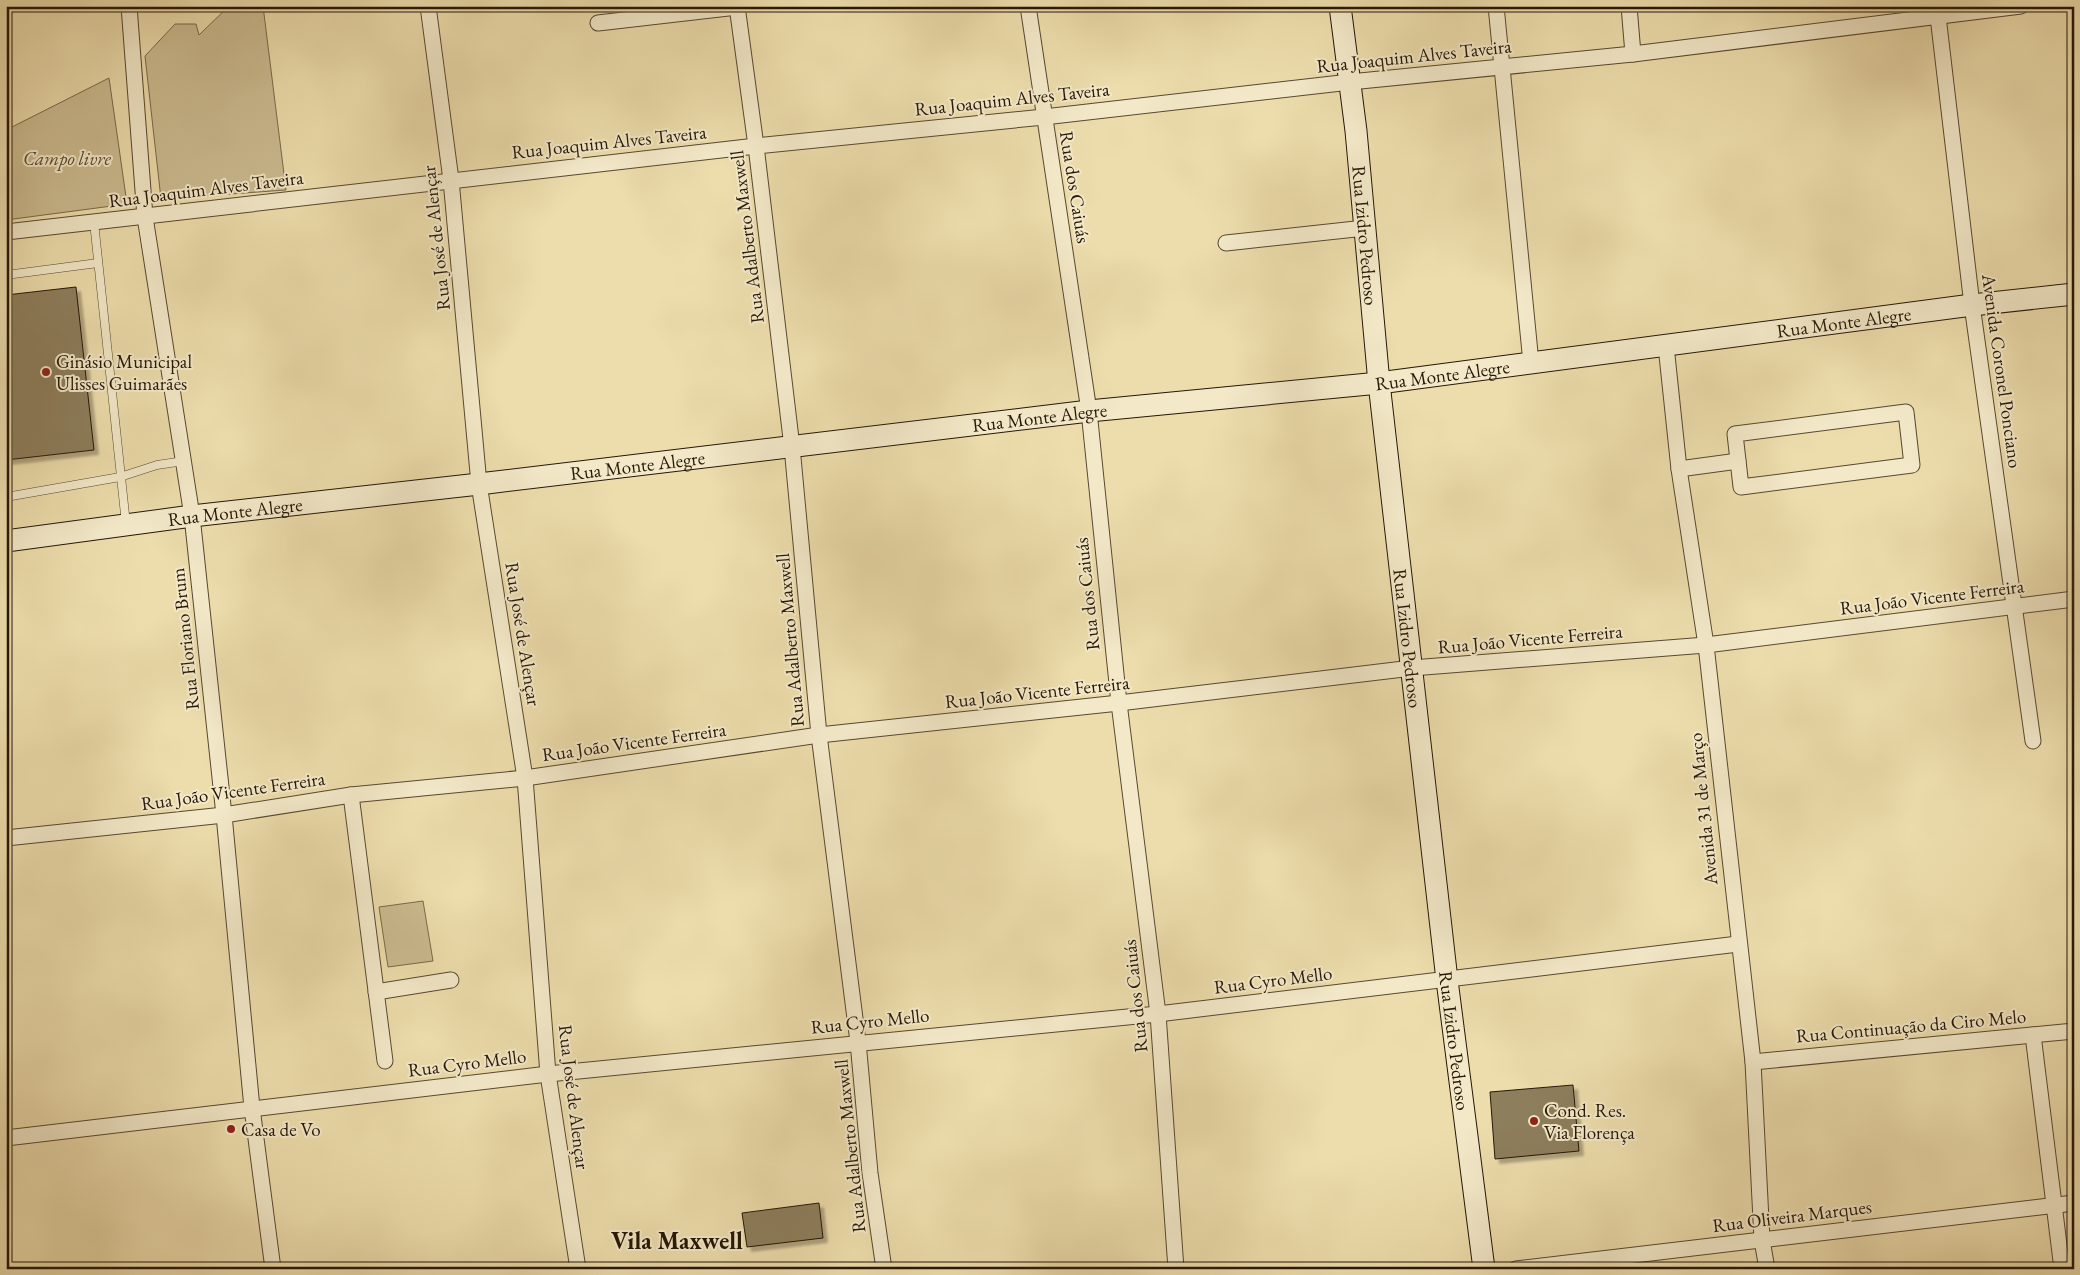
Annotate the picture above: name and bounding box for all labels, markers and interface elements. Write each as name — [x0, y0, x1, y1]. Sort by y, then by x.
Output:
street label: Rua Joaquim Alves Taveira — [1315, 33, 1513, 79]
street label: Rua Joaquim Alves Taveira — [913, 76, 1111, 122]
street label: Rua Joaquim Alves Taveira — [510, 119, 708, 165]
street label: Rua dos Caiuás — [1054, 129, 1096, 245]
park label: Campo livre — [23, 146, 111, 171]
street label: Rua Adalberto Maxwell — [724, 149, 770, 325]
street label: Rua José de Alençar — [416, 164, 456, 312]
street label: Rua Joaquim Alves Taveira — [107, 165, 305, 213]
street label: Rua Izidro Pedroso — [1347, 165, 1384, 306]
street label: Avenida Coronel Ponciano — [1976, 271, 2028, 470]
street label: Rua Monte Alegre — [1775, 301, 1913, 343]
place label: Ginásio Municipal Ulisses Guimarães — [56, 349, 192, 396]
street label: Rua Monte Alegre — [1373, 353, 1511, 396]
marker: Ginásio Municipal Ulisses Guimarães — [40, 366, 52, 378]
street label: Rua Monte Alegre — [971, 397, 1108, 437]
street label: Rua Monte Alegre — [569, 445, 706, 486]
street label: Rua Monte Alegre — [166, 491, 304, 532]
street label: Rua dos Caiuás — [1069, 536, 1105, 652]
street label: Rua Adalberto Maxwell — [770, 552, 810, 728]
street label: Rua José de Alençar — [499, 560, 547, 708]
street label: Rua Floriano Brum — [165, 566, 205, 711]
street label: Rua Izidro Pedroso — [1388, 567, 1428, 709]
street label: Rua João Vicente Ferreira — [1838, 573, 2026, 621]
street label: Rua João Vicente Ferreira — [1437, 618, 1624, 660]
street label: Rua João Vicente Ferreira — [943, 670, 1131, 714]
street label: Rua João Vicente Ferreira — [540, 717, 728, 767]
street label: Avenida 31 de Março — [1683, 732, 1724, 887]
street label: Rua João Vicente Ferreira — [139, 766, 327, 816]
street label: Rua dos Caiuás — [1117, 938, 1153, 1054]
street label: Rua Cyro Mello — [1212, 960, 1334, 1000]
street label: Rua Izidro Pedroso — [1434, 970, 1476, 1112]
street label: Rua Cyro Mello — [810, 1002, 930, 1040]
street label: Rua Continuação da Ciro Melo — [1795, 1003, 2027, 1049]
street label: Rua José de Alençar — [553, 1023, 595, 1171]
street label: Rua Cyro Mello — [406, 1043, 528, 1083]
street label: Rua Adalberto Maxwell — [828, 1058, 872, 1234]
place label: Cond. Res. Via Florença — [1544, 1098, 1635, 1145]
marker: Cond. Res. Via Florença — [1528, 1115, 1540, 1127]
place label: Casa de Vo — [241, 1117, 321, 1142]
marker: Casa de Vo — [225, 1123, 237, 1135]
street label: Rua Oliveira Marques — [1711, 1194, 1873, 1238]
district label: Vila Maxwell — [611, 1225, 743, 1256]

